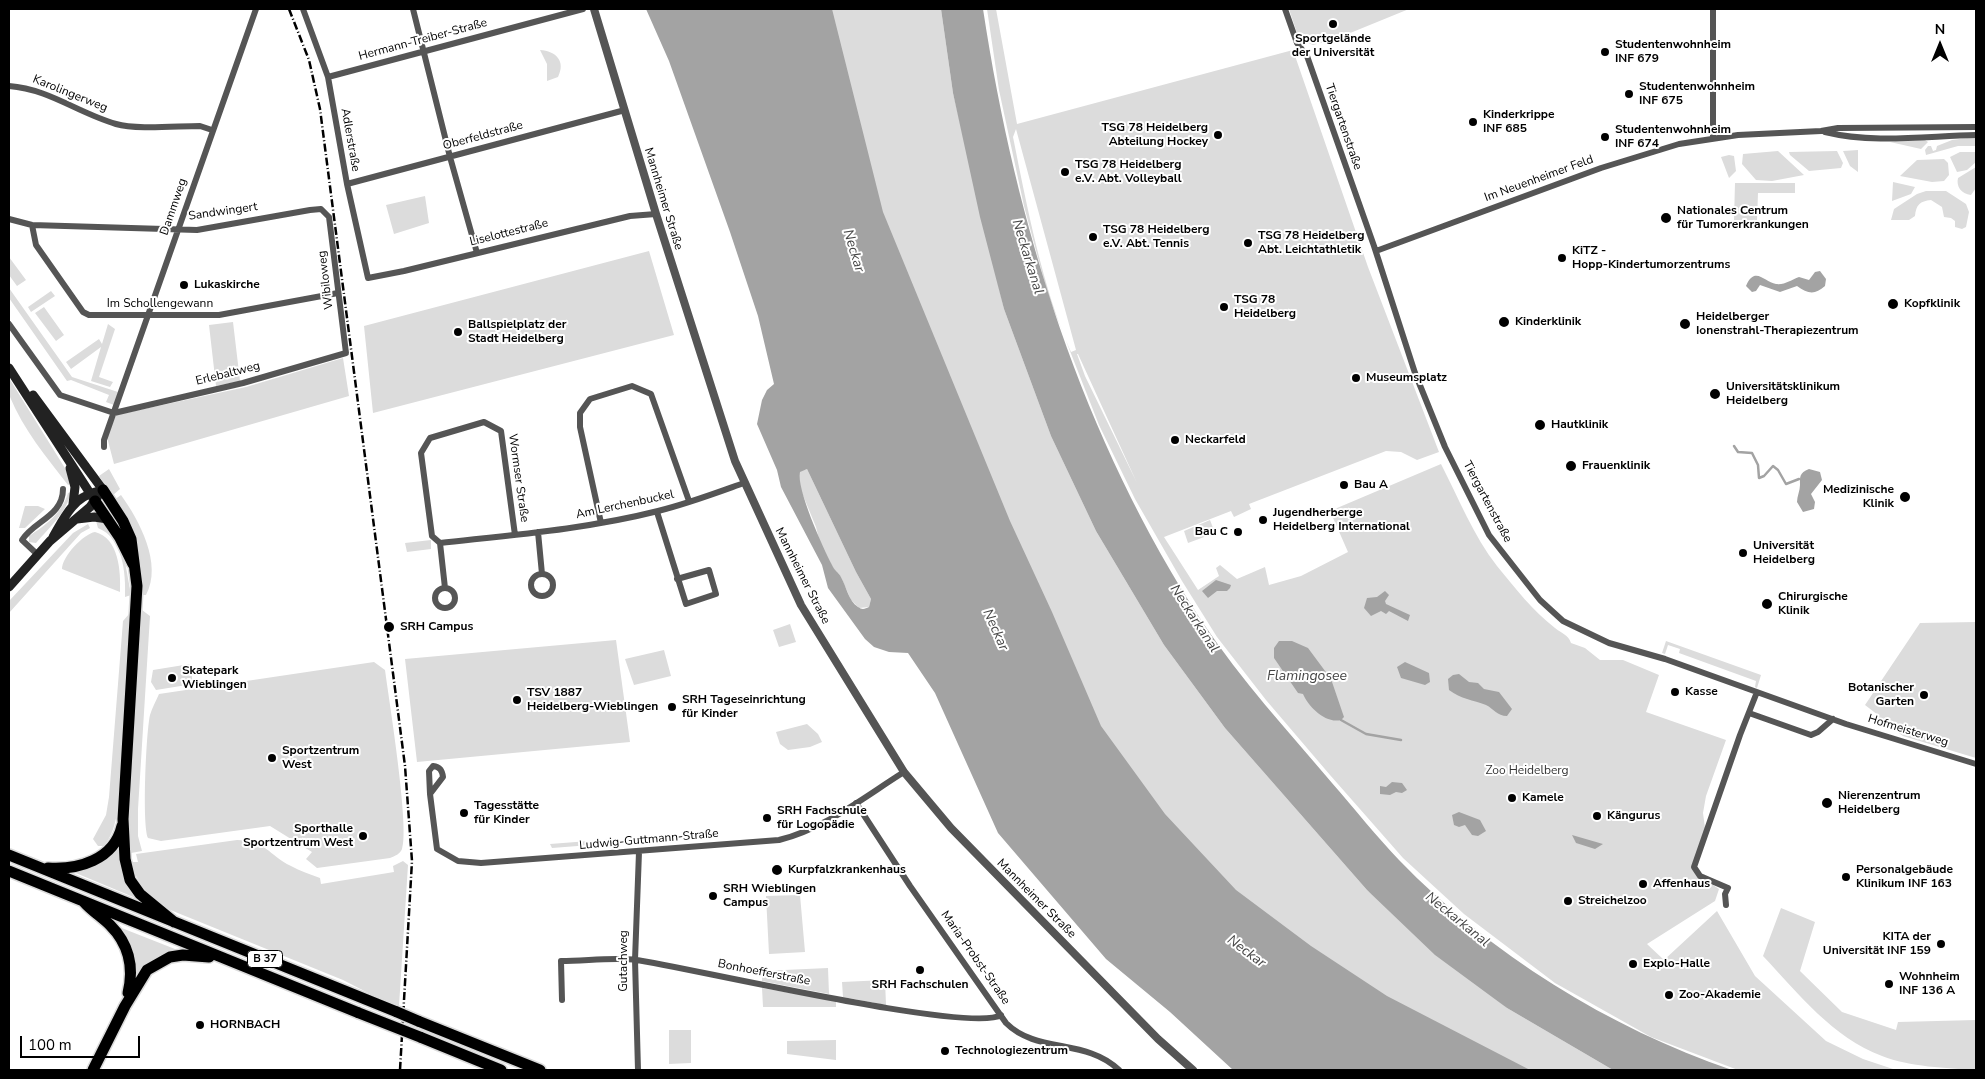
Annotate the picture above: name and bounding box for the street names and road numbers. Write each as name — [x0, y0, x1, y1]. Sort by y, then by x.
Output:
street label: Hermann-Treiber-Straße — [357, 16, 489, 64]
street label: Karolingerweg — [30, 72, 110, 116]
street label: Tiergartenstraße — [1322, 82, 1364, 172]
street label: Adlerstraße — [337, 107, 363, 173]
street label: Oberfeldstraße — [441, 118, 525, 154]
street label: Mannheimer Straße — [641, 146, 685, 252]
street label: Im Neuenheimer Feld — [1483, 153, 1595, 205]
street label: Dammweg — [158, 177, 190, 237]
street label: Sandwingert — [188, 200, 258, 224]
street label: Liselottestraße — [468, 216, 550, 250]
street label: Wibiloweg — [315, 250, 337, 310]
street label: Im Schollengewann — [107, 297, 213, 311]
street label: Erlebaltweg — [194, 359, 262, 389]
street label: Wormser Straße — [505, 433, 531, 523]
street label: Tiergartenstraße — [1459, 459, 1515, 545]
street label: Am Lerchenbuckel — [575, 488, 675, 522]
street label: Mannheimer Straße — [771, 525, 833, 627]
street label: Hofmeisterweg — [1866, 712, 1950, 750]
street label: Ludwig-Guttmann-Straße — [579, 827, 719, 853]
street label: Mannheimer Straße — [993, 856, 1079, 942]
street label: Maria-Probst-Straße — [937, 908, 1013, 1008]
street label: Gutachweg — [617, 930, 631, 992]
road number: B 37 — [248, 951, 282, 968]
street label: Bonhoefferstraße — [716, 957, 812, 989]

